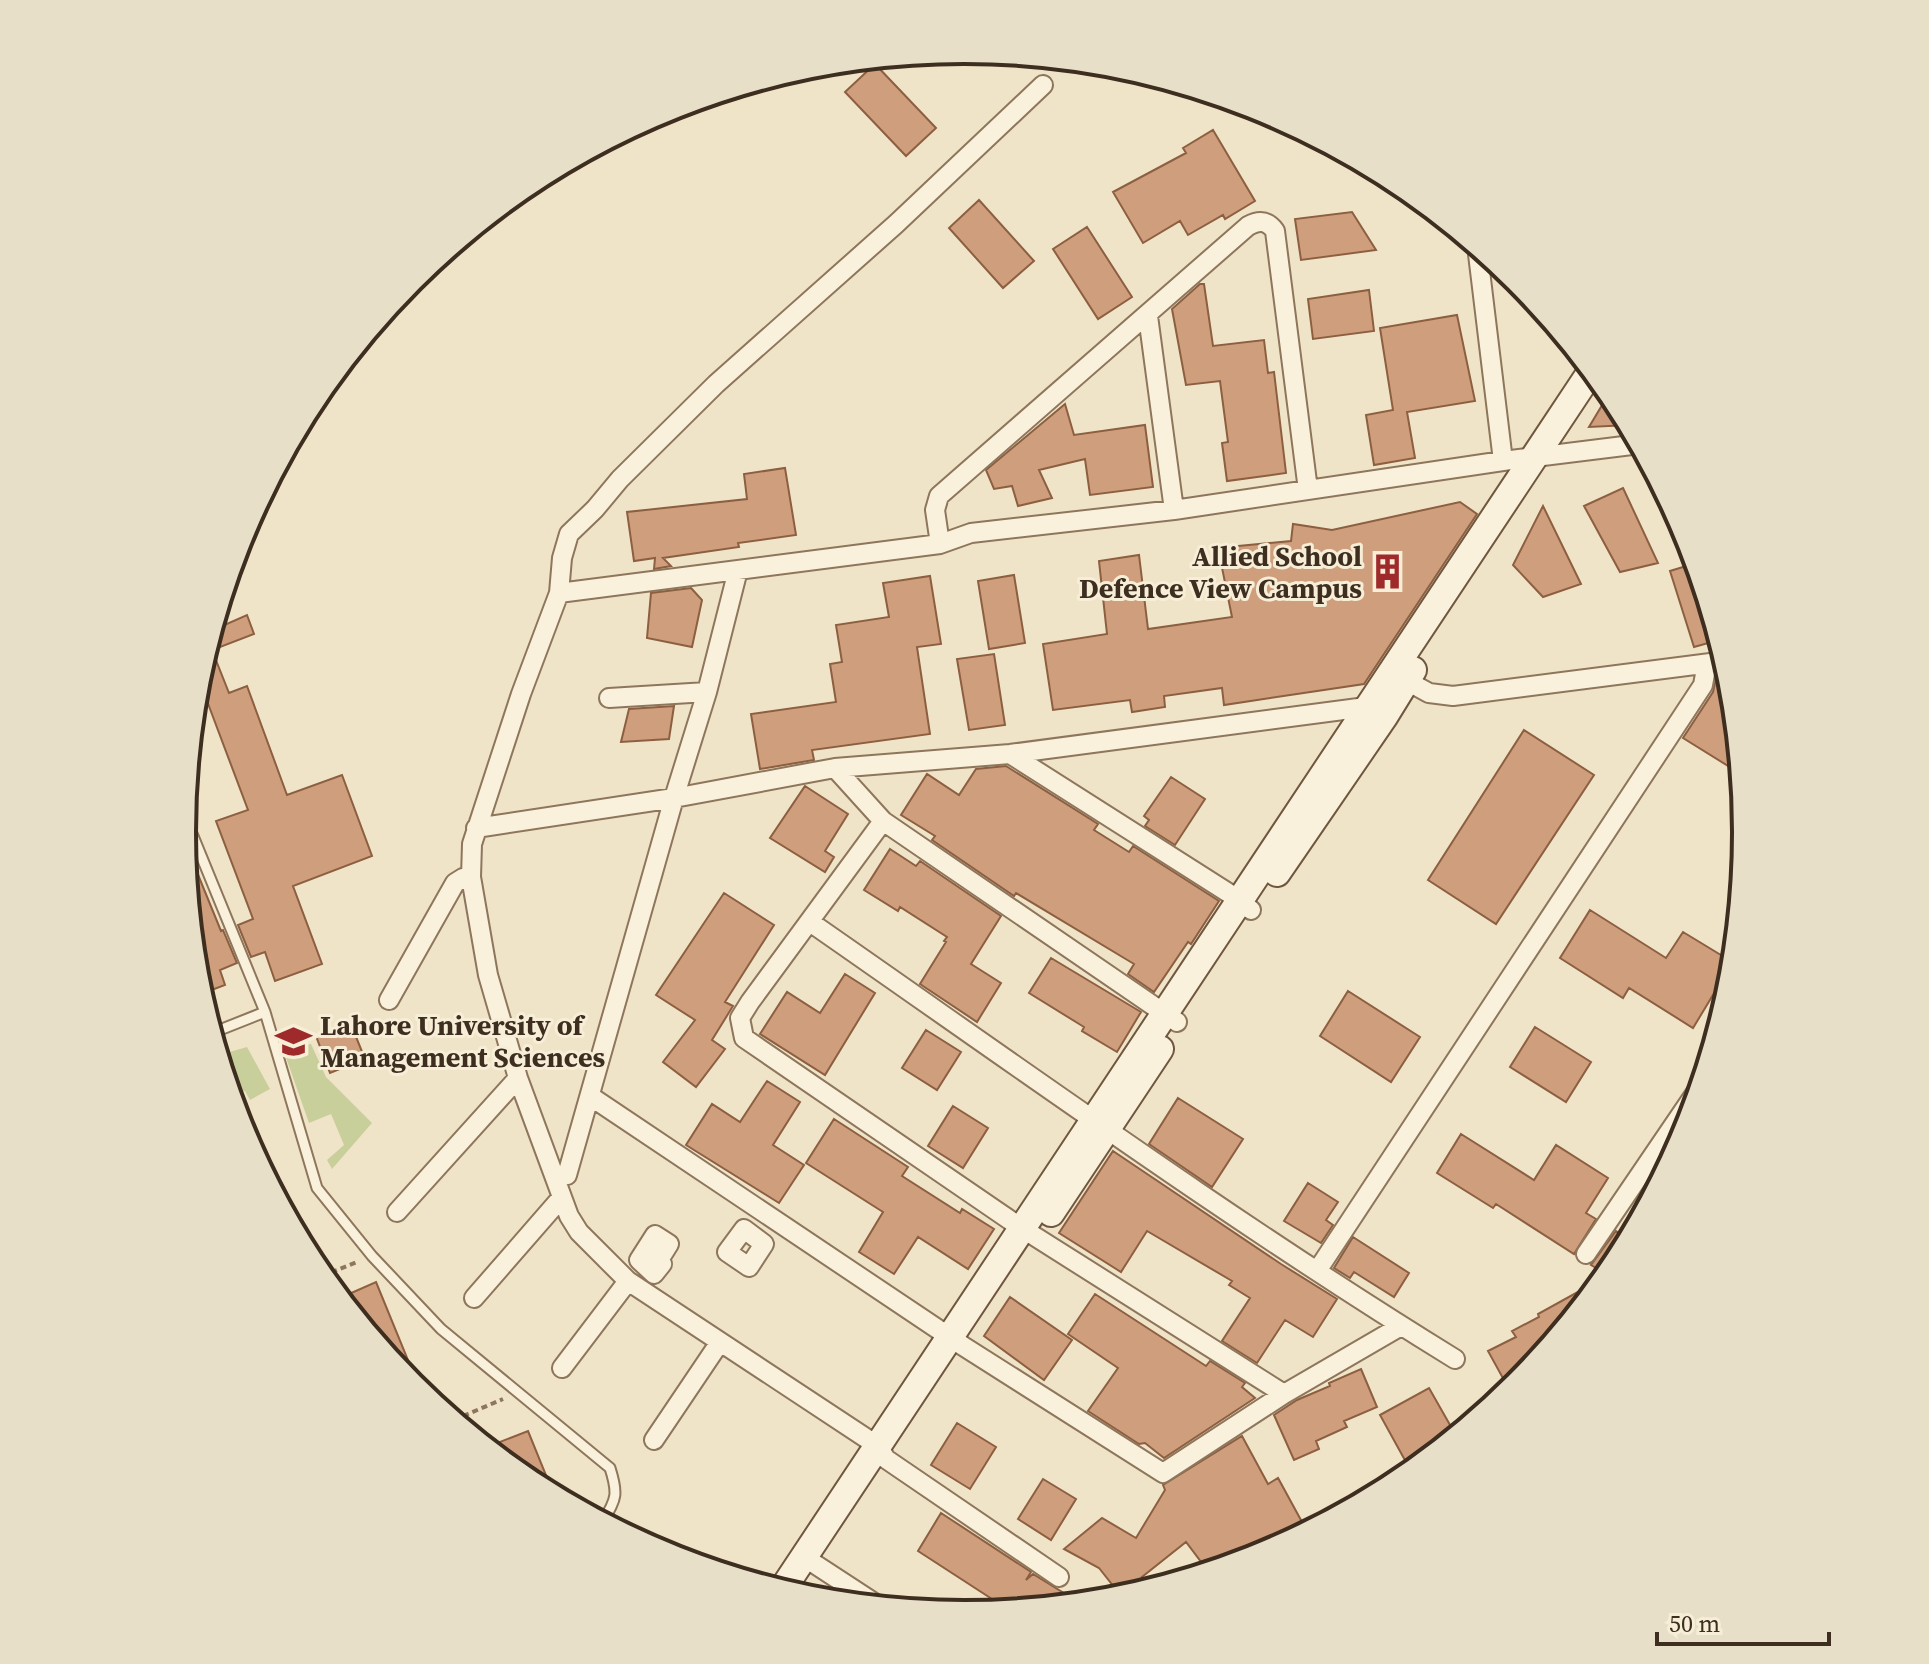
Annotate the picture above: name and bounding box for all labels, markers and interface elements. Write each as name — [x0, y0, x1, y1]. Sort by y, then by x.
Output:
place label: Allied School Defence View Campus — [1079, 537, 1362, 607]
building icon: Allied School Defence View Campus — [1369, 553, 1407, 591]
place label: Lahore University of Management Sciences — [320, 1006, 605, 1076]
school or university icon: Lahore University of Management Sciences — [275, 1022, 313, 1060]
scale bar — [1657, 1596, 1829, 1646]
text: 50 m — [1669, 1607, 1720, 1640]

